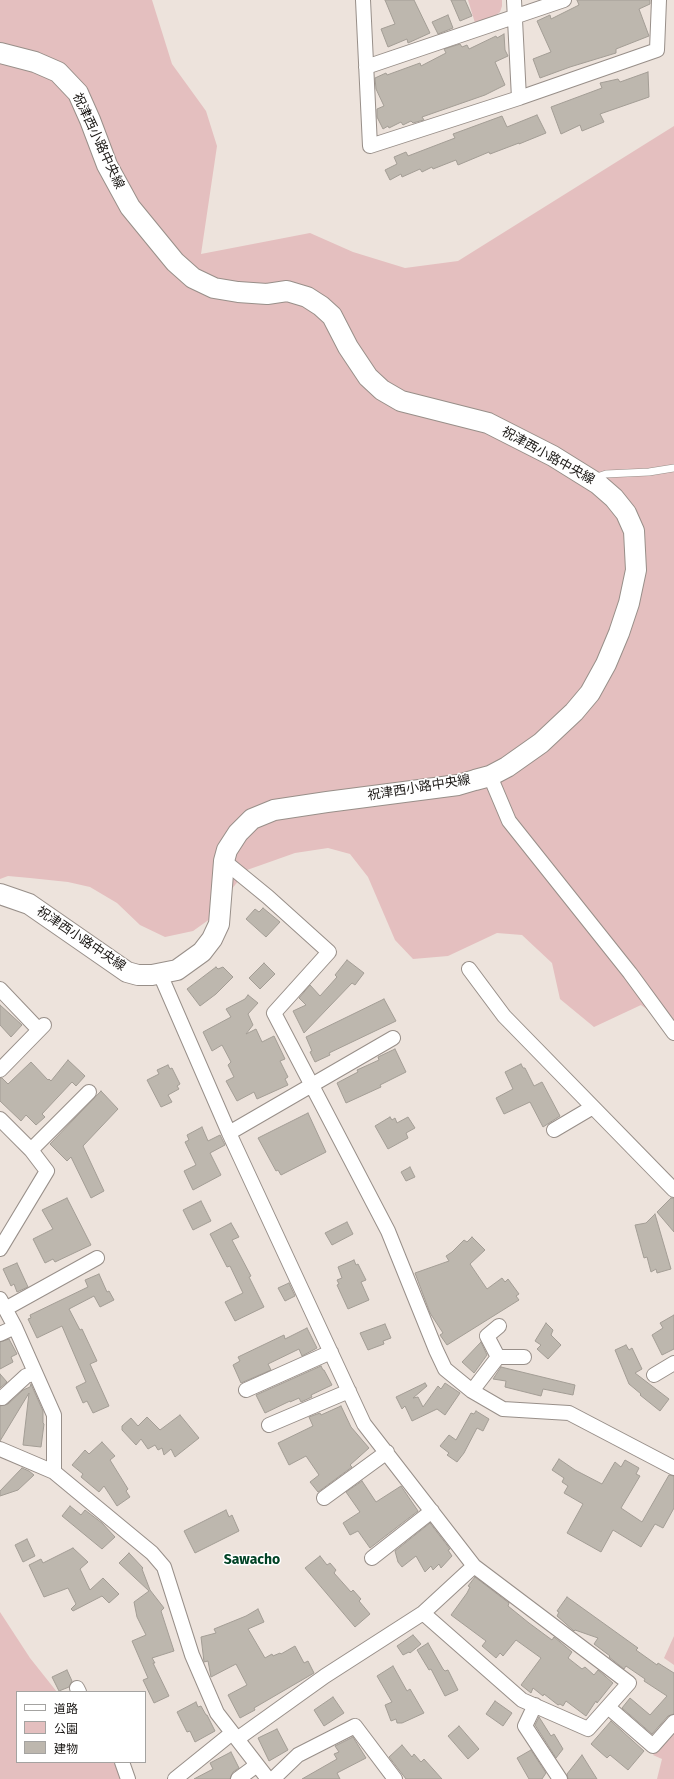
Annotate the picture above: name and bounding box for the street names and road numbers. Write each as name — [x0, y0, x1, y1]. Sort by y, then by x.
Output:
street label: 祝津西小路中央線 — [69, 91, 127, 191]
street label: 祝津西小路中央線 — [499, 424, 597, 488]
street label: 祝津西小路中央線 — [366, 772, 472, 804]
street label: 祝津西小路中央線 — [34, 903, 128, 975]

